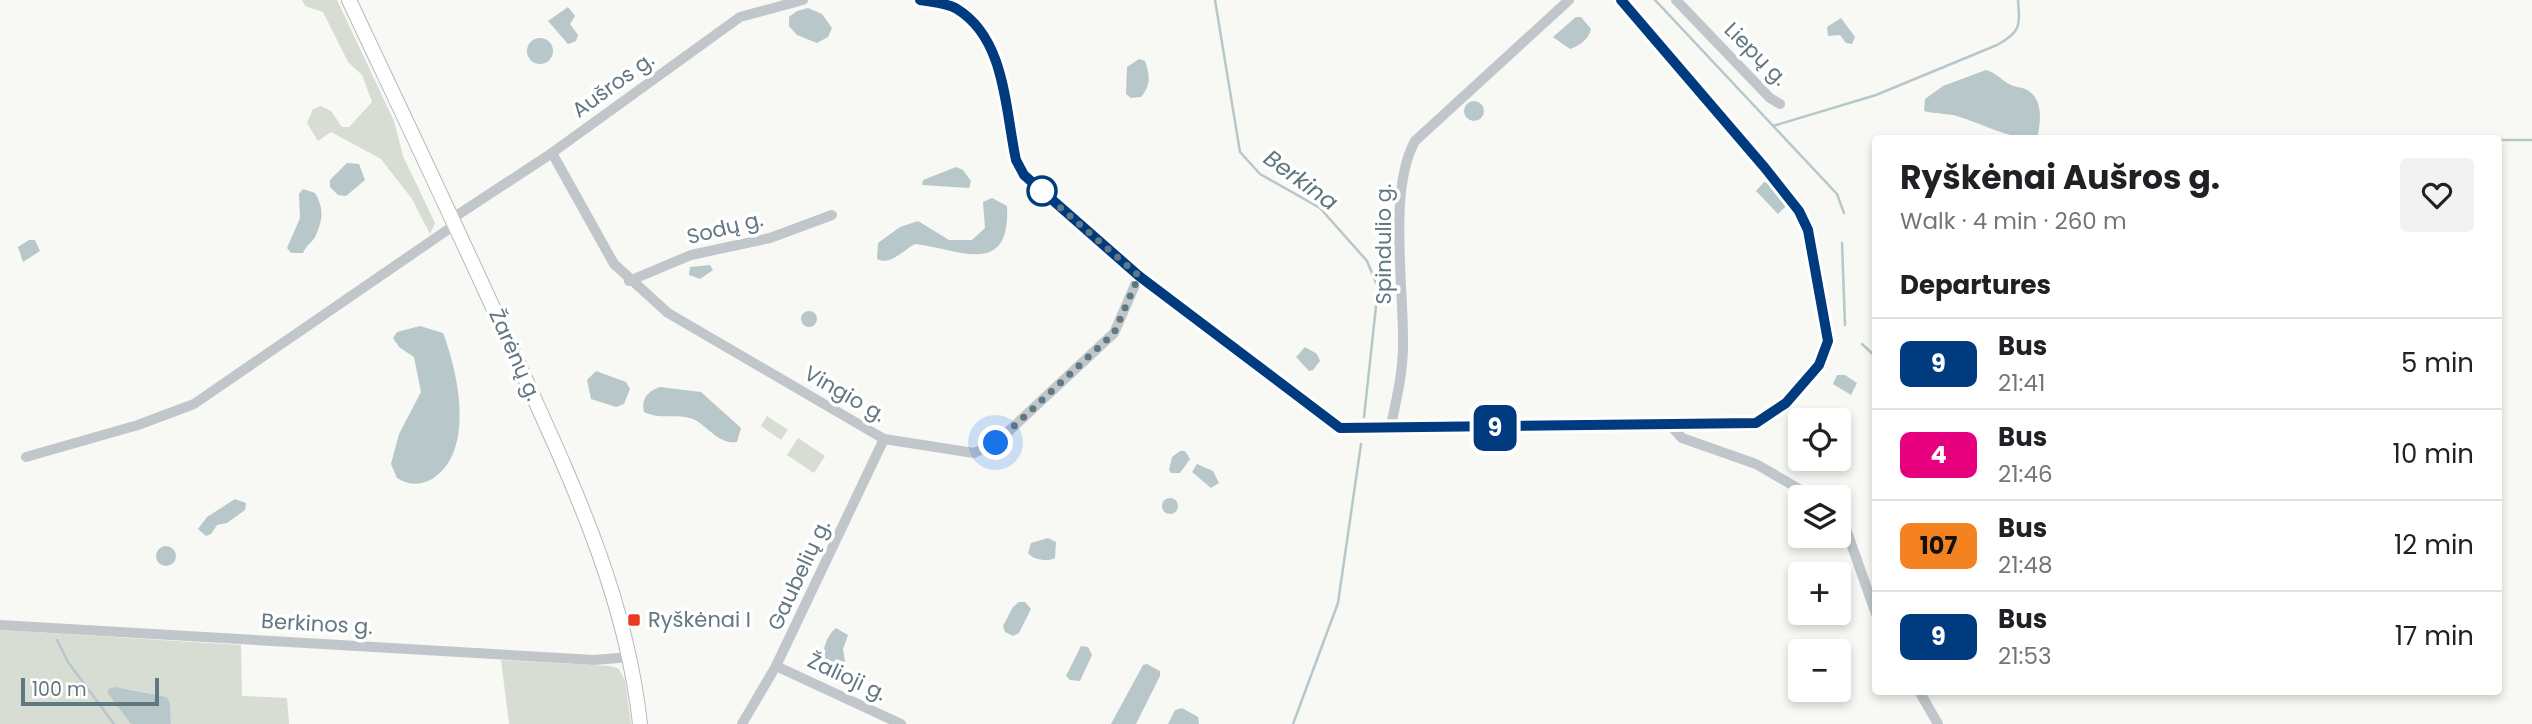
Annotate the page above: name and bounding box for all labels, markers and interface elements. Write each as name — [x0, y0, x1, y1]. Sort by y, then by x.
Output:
street label: Liepų g. — [1718, 15, 1795, 92]
street label: Aušros g. — [566, 45, 660, 124]
water label: Berkina — [1257, 142, 1345, 218]
text: Ryškėnai Aušros g. — [1900, 154, 2220, 201]
button: heart — [2400, 158, 2474, 232]
unlabelled marker — [1027, 176, 1057, 206]
street label: Spindulio g. — [1369, 184, 1398, 304]
street label: Sodų g. — [684, 204, 766, 251]
text: Walk · 4 min · 260 m — [1900, 205, 2127, 237]
text: Departures — [1900, 267, 2051, 303]
street label: Žarėnų g. — [482, 304, 549, 405]
text: Bus — [1998, 328, 2047, 364]
text: 5 min — [2401, 345, 2474, 381]
text: 9 — [1931, 347, 1946, 380]
street label: Vingio g. — [799, 359, 891, 429]
text: 21:41 — [1998, 367, 2045, 399]
line badge: 9 — [1472, 405, 1518, 451]
map controls — [1788, 408, 1851, 702]
button: locate — [1788, 408, 1851, 471]
text: 9 — [1488, 411, 1502, 444]
text: Bus — [1998, 419, 2047, 455]
your location — [978, 425, 1013, 460]
text: 10 min — [2393, 436, 2474, 472]
text: 4 — [1930, 438, 1947, 471]
text: 21:46 — [1998, 458, 2053, 490]
button: layers — [1788, 485, 1851, 548]
text: Bus — [1998, 510, 2047, 546]
street label: Gaubelių g. — [760, 515, 837, 635]
text: 12 min — [2394, 527, 2474, 563]
text: 107 — [1920, 529, 1957, 562]
text: 21:48 — [1998, 549, 2052, 581]
button: + — [1788, 562, 1851, 625]
text: Bus — [1998, 601, 2047, 637]
place label: Ryškėnai I — [648, 605, 751, 634]
street label: Berkinos g. — [260, 606, 374, 641]
marker: Ryškėnai I — [626, 612, 642, 628]
text: 17 min — [2395, 618, 2474, 654]
text: 9 — [1931, 620, 1946, 653]
button: − — [1788, 639, 1851, 702]
text: 21:53 — [1998, 640, 2051, 672]
street label: Žalioji g. — [803, 646, 891, 707]
scale bar — [21, 675, 159, 707]
text: 100 m — [32, 676, 87, 703]

